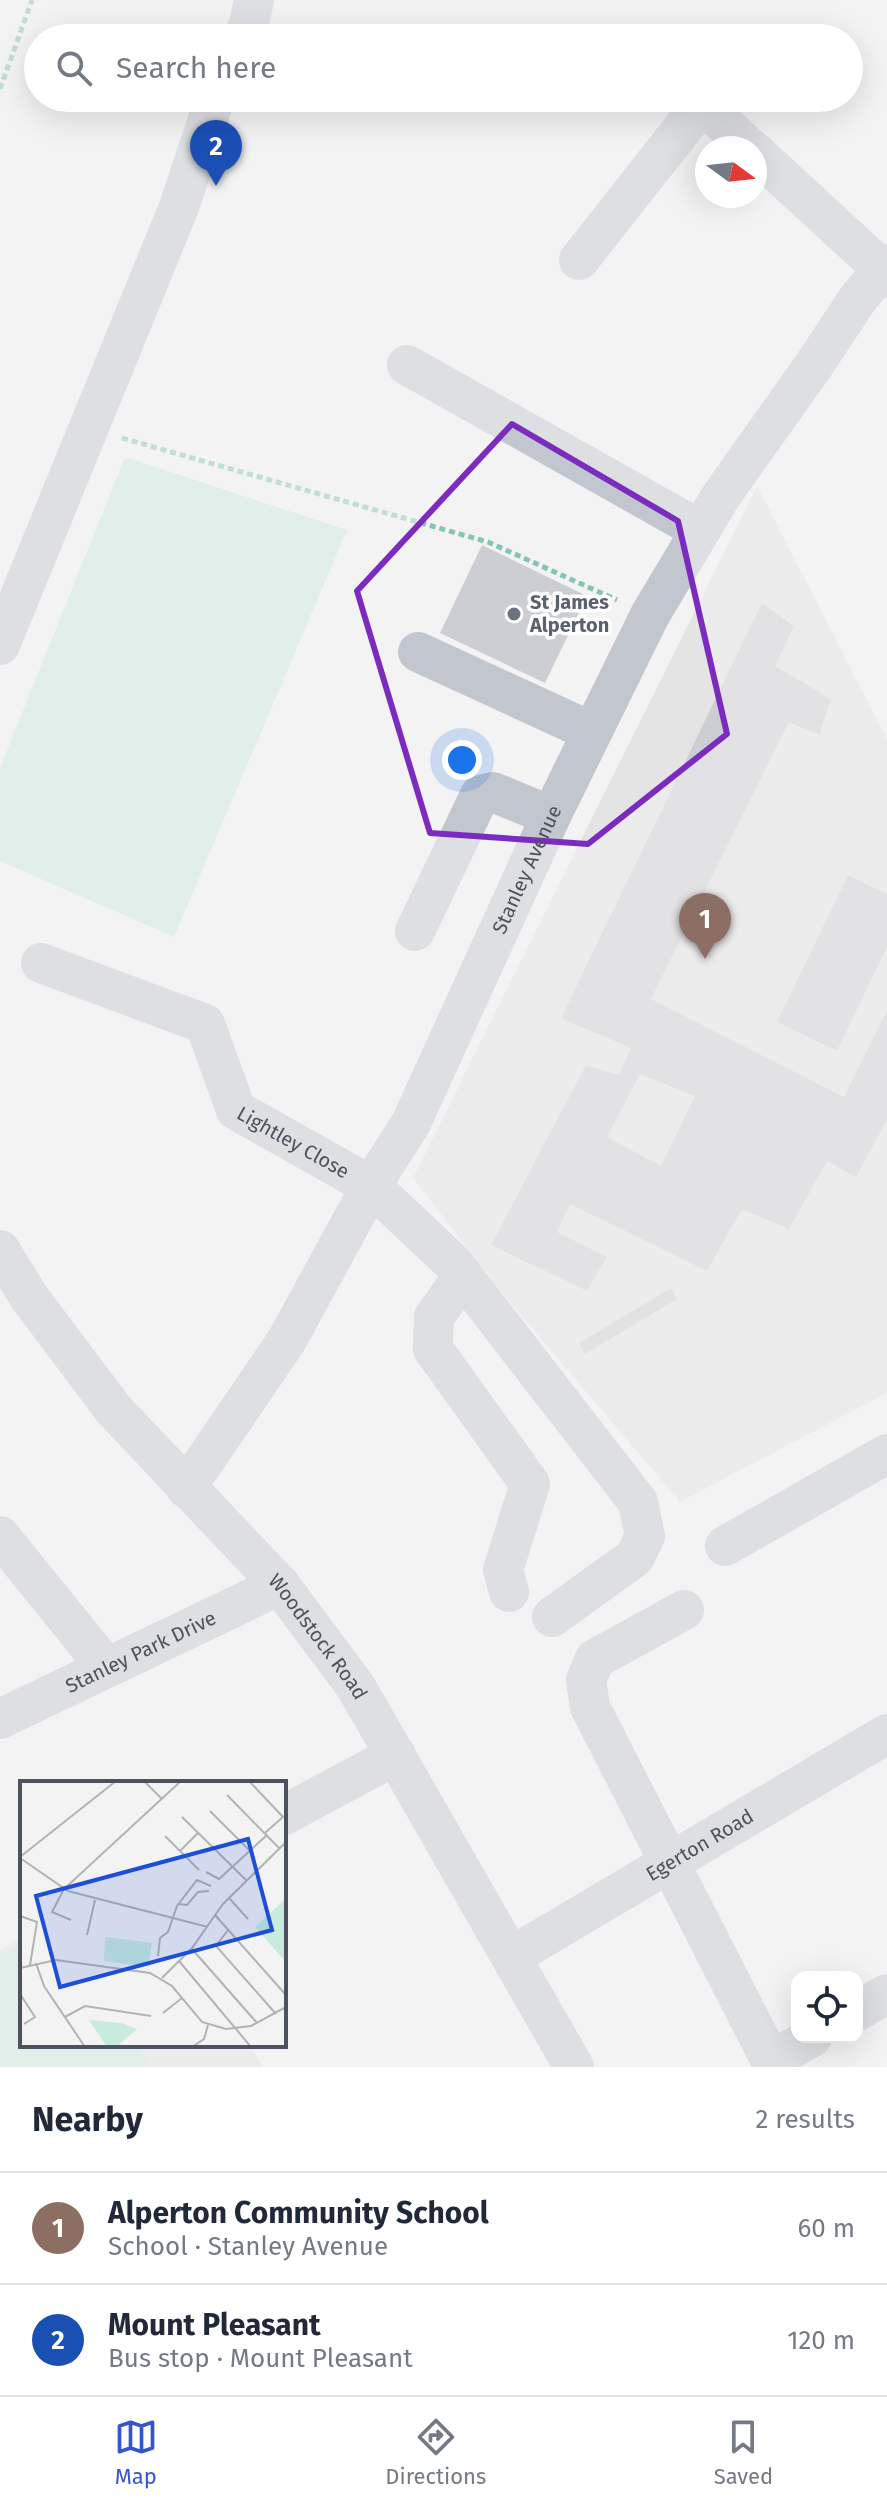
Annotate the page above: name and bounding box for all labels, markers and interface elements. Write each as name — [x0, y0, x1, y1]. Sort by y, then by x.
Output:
search box — [24, 24, 863, 112]
icon: search — [52, 46, 96, 90]
text: Search here — [116, 50, 276, 86]
pin: 2 — [190, 120, 242, 186]
north arrow — [695, 136, 767, 208]
place label: St James Alperton — [529, 590, 609, 637]
marker: St James Alperton — [505, 605, 523, 623]
your location — [442, 740, 482, 780]
street label: Stanley Avenue — [487, 801, 567, 937]
pin: 1 — [679, 893, 731, 959]
street label: Lightley Close — [233, 1101, 354, 1183]
street label: Woodstock Road — [264, 1569, 373, 1704]
street label: Stanley Park Drive — [62, 1605, 220, 1698]
inset map — [20, 1781, 286, 2047]
street label: Egerton Road — [641, 1804, 758, 1886]
map controls — [791, 1971, 863, 2043]
button: locate — [791, 1971, 863, 2043]
text: Nearby — [32, 2099, 143, 2140]
text: 2 results — [755, 2104, 855, 2135]
text: Alperton Community School — [108, 2195, 489, 2231]
text: 1 — [52, 2213, 64, 2244]
text: 60 m — [797, 2213, 855, 2244]
text: School · Stanley Avenue — [108, 2231, 388, 2262]
text: Mount Pleasant — [108, 2307, 321, 2343]
text: 2 — [51, 2325, 65, 2356]
text: 120 m — [787, 2325, 855, 2356]
text: Bus stop · Mount Pleasant — [108, 2343, 413, 2374]
tab: Map — [114, 2415, 158, 2490]
tab: Directions — [385, 2415, 486, 2490]
tab: Saved — [714, 2415, 773, 2490]

